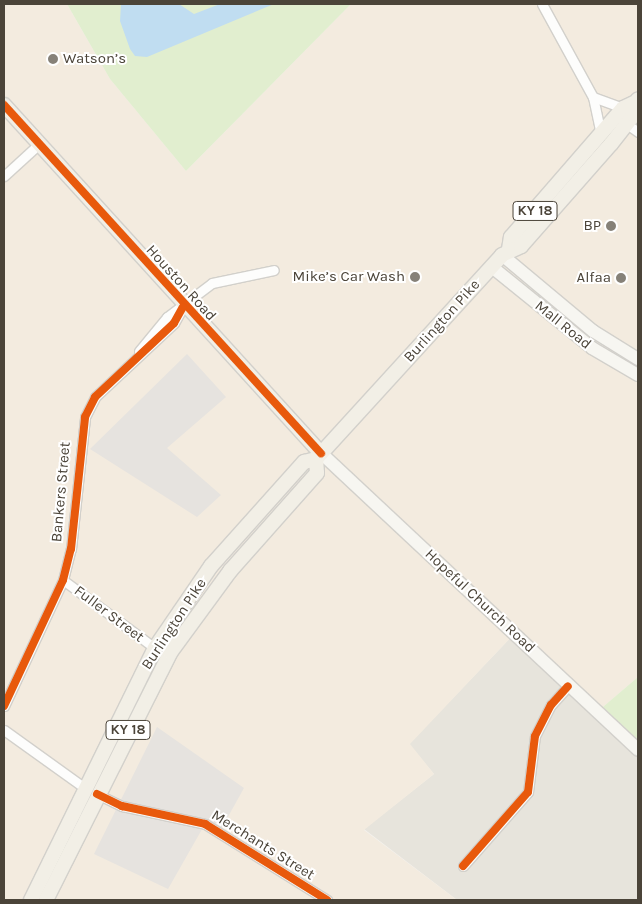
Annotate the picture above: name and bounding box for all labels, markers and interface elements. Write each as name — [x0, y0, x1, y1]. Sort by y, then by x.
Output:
place label: Watson’s — [63, 50, 126, 68]
marker: Watson’s — [47, 53, 59, 65]
road number: KY 18 — [512, 200, 558, 222]
place label: BP — [583, 217, 601, 235]
marker: BP — [605, 220, 617, 232]
street label: Houston Road — [142, 241, 220, 325]
place label: Mike’s Car Wash — [292, 268, 405, 286]
place label: Alfaa — [577, 269, 611, 287]
marker: Mike’s Car Wash — [409, 271, 421, 283]
marker: Alfaa — [615, 272, 627, 284]
street label: Burlington Pike — [400, 276, 484, 366]
street label: Mall Road — [531, 297, 595, 353]
street label: Bankers Street — [48, 441, 74, 543]
street label: Hopeful Church Road — [421, 545, 539, 657]
street label: Burlington Pike — [138, 575, 210, 673]
street label: Fuller Street — [71, 582, 147, 646]
road number: KY 18 — [106, 718, 150, 742]
street label: Merchants Street — [208, 806, 318, 884]

